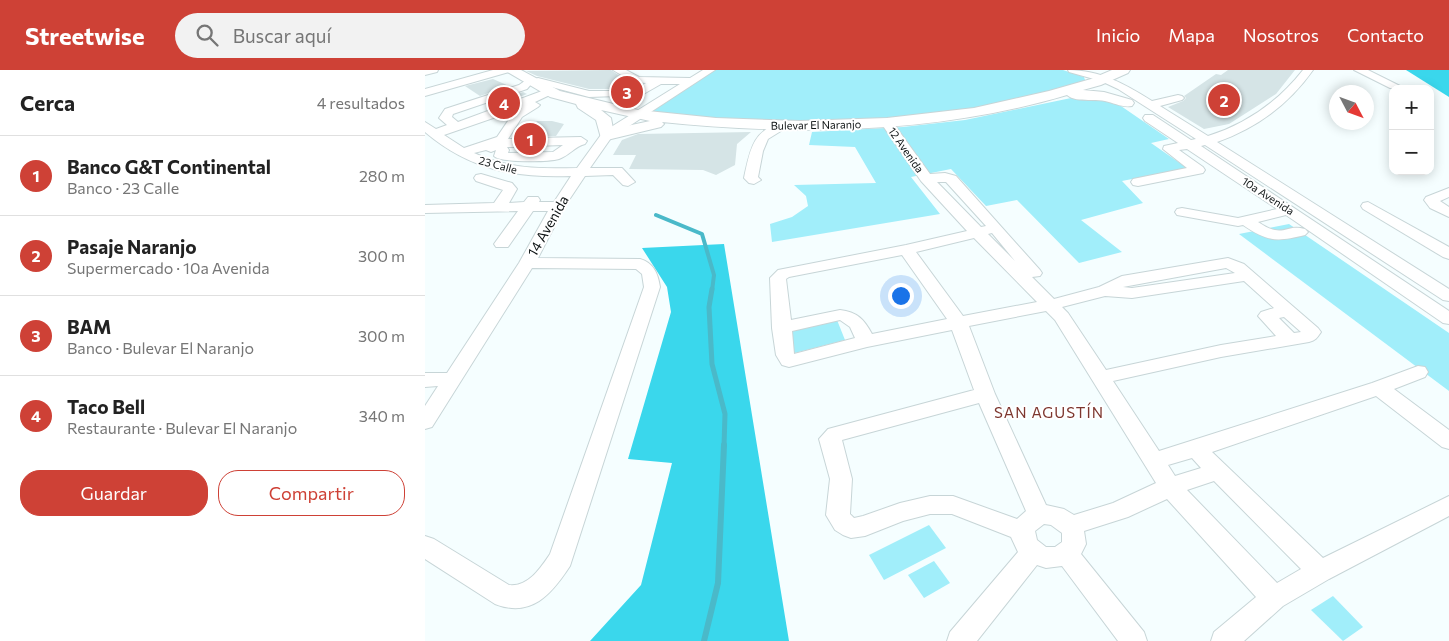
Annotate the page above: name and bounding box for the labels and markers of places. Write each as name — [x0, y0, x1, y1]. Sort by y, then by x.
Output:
pin: 3 — [611, 73, 643, 111]
pin: 2 — [1208, 81, 1240, 119]
pin: 4 — [488, 84, 520, 122]
pin: 1 — [514, 120, 546, 158]

